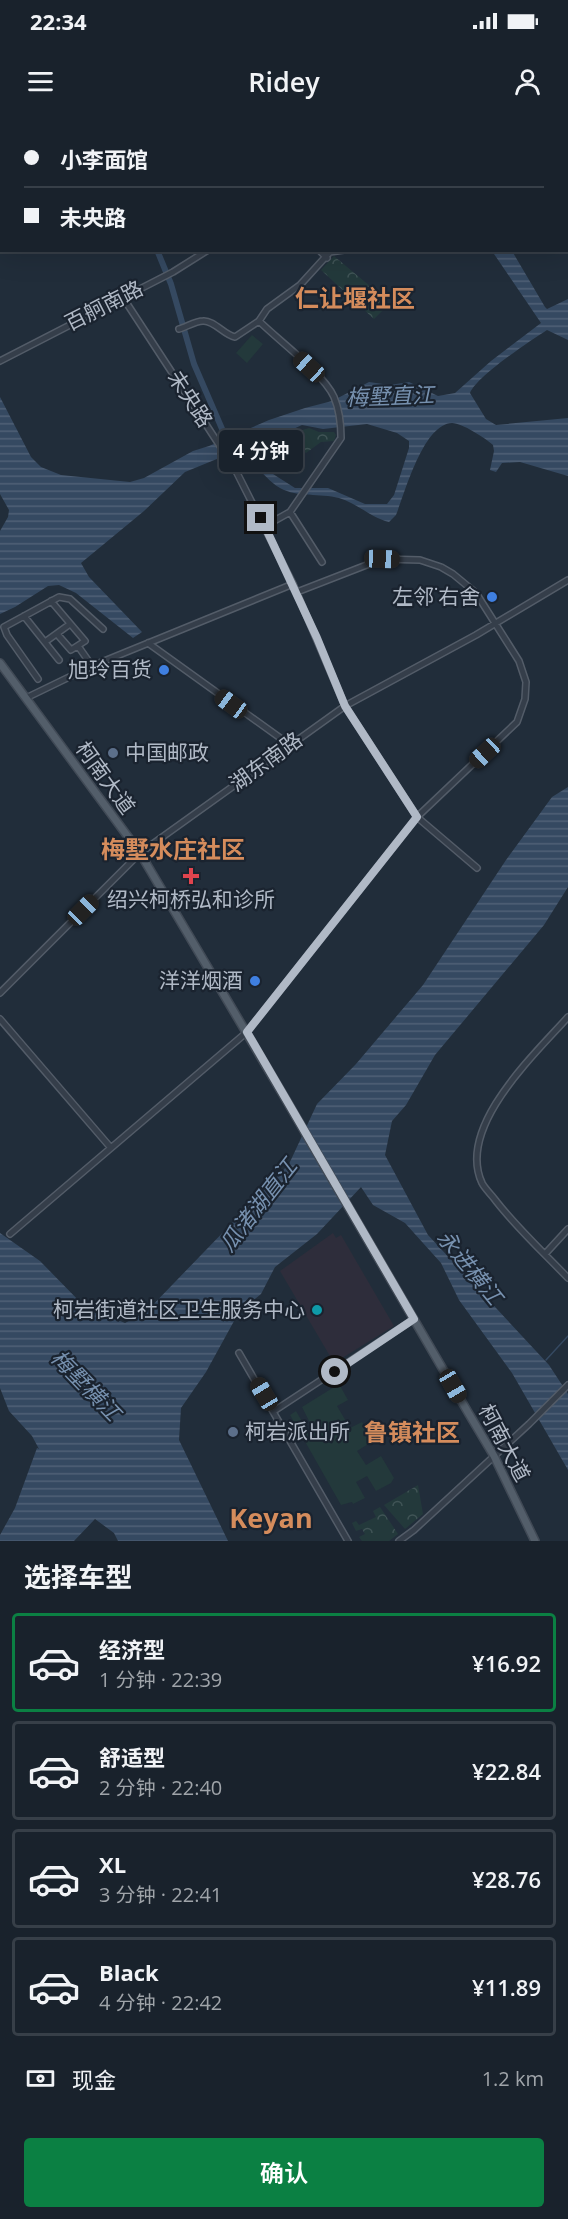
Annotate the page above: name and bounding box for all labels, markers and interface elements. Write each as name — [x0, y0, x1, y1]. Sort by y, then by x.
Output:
text: 22:34 — [30, 6, 87, 36]
text: Ridey — [248, 63, 320, 100]
icon: menu — [24, 65, 57, 98]
icon: person — [511, 65, 544, 98]
text: 小李面馆 — [60, 144, 148, 174]
text: 未央路 — [60, 202, 126, 232]
street label: 百舸南路 — [60, 274, 147, 337]
district label: 仁让堰社区 — [295, 281, 415, 314]
car — [290, 348, 328, 386]
street label: 未央路 — [162, 364, 220, 432]
water label: 梅墅直江 — [345, 378, 436, 412]
callout: 4 分钟 — [219, 431, 303, 473]
text: 4 分钟 — [233, 437, 289, 464]
route end — [247, 504, 274, 531]
car — [364, 549, 400, 569]
place label: 左邻˙右舍 — [392, 582, 480, 610]
marker: 左邻˙右舍 — [485, 590, 499, 604]
place label: 旭玲百货 — [68, 655, 152, 683]
marker: 旭玲百货 — [157, 663, 171, 677]
car — [211, 686, 251, 722]
street label: 湖东南路 — [223, 725, 308, 797]
car — [466, 734, 504, 772]
street label: 柯南大道 — [70, 735, 142, 820]
place label: 中国邮政 — [125, 738, 209, 766]
marker: 中国邮政 — [106, 746, 120, 760]
district label: 梅墅水庄社区 — [101, 832, 245, 865]
marker: 绍兴柯桥弘和诊所 — [182, 867, 200, 885]
place label: 绍兴柯桥弘和诊所 — [107, 885, 275, 913]
car — [64, 891, 102, 929]
place label: 洋洋烟酒 — [159, 966, 243, 994]
marker: 洋洋烟酒 — [248, 974, 262, 988]
water label: 瓜渚湖直江 — [212, 1150, 304, 1257]
water label: 永进横江 — [431, 1223, 511, 1312]
place label: 柯岩街道社区卫生服务中心 — [53, 1295, 305, 1323]
marker: 柯岩街道社区卫生服务中心 — [310, 1303, 324, 1317]
water label: 梅墅横江 — [45, 1342, 129, 1428]
route start — [321, 1358, 348, 1385]
car — [436, 1366, 470, 1406]
car — [247, 1374, 281, 1414]
street label: 柯南大道 — [473, 1399, 537, 1486]
district label: 鲁镇社区 — [364, 1415, 460, 1448]
place label: 柯岩派出所 — [245, 1417, 350, 1445]
marker: 柯岩派出所 — [226, 1425, 240, 1439]
district label: Keyan — [229, 1499, 313, 1536]
text: 选择车型 — [24, 1558, 132, 1595]
text: 经济型 — [99, 1634, 165, 1664]
icon: car — [27, 1636, 81, 1690]
text: ¥16.92 — [472, 1648, 541, 1678]
text: 1 分钟 · 22:39 — [99, 1666, 222, 1693]
text: 舒适型 — [99, 1742, 165, 1772]
icon: car — [27, 1744, 81, 1798]
text: ¥22.84 — [472, 1756, 541, 1786]
text: 2 分钟 · 22:40 — [99, 1774, 222, 1801]
text: XL — [99, 1849, 126, 1879]
icon: car — [27, 1852, 81, 1906]
text: ¥28.76 — [472, 1864, 541, 1894]
text: 3 分钟 · 22:41 — [99, 1881, 222, 1908]
text: Black — [99, 1957, 159, 1987]
icon: car — [27, 1960, 81, 2014]
text: ¥11.89 — [472, 1972, 541, 2002]
text: 4 分钟 · 22:42 — [99, 1989, 222, 2016]
icon: cash — [24, 2062, 57, 2095]
text: 现金 — [72, 2064, 116, 2094]
text: 1.2 km — [482, 2065, 544, 2092]
button: 确认 — [24, 2138, 544, 2207]

